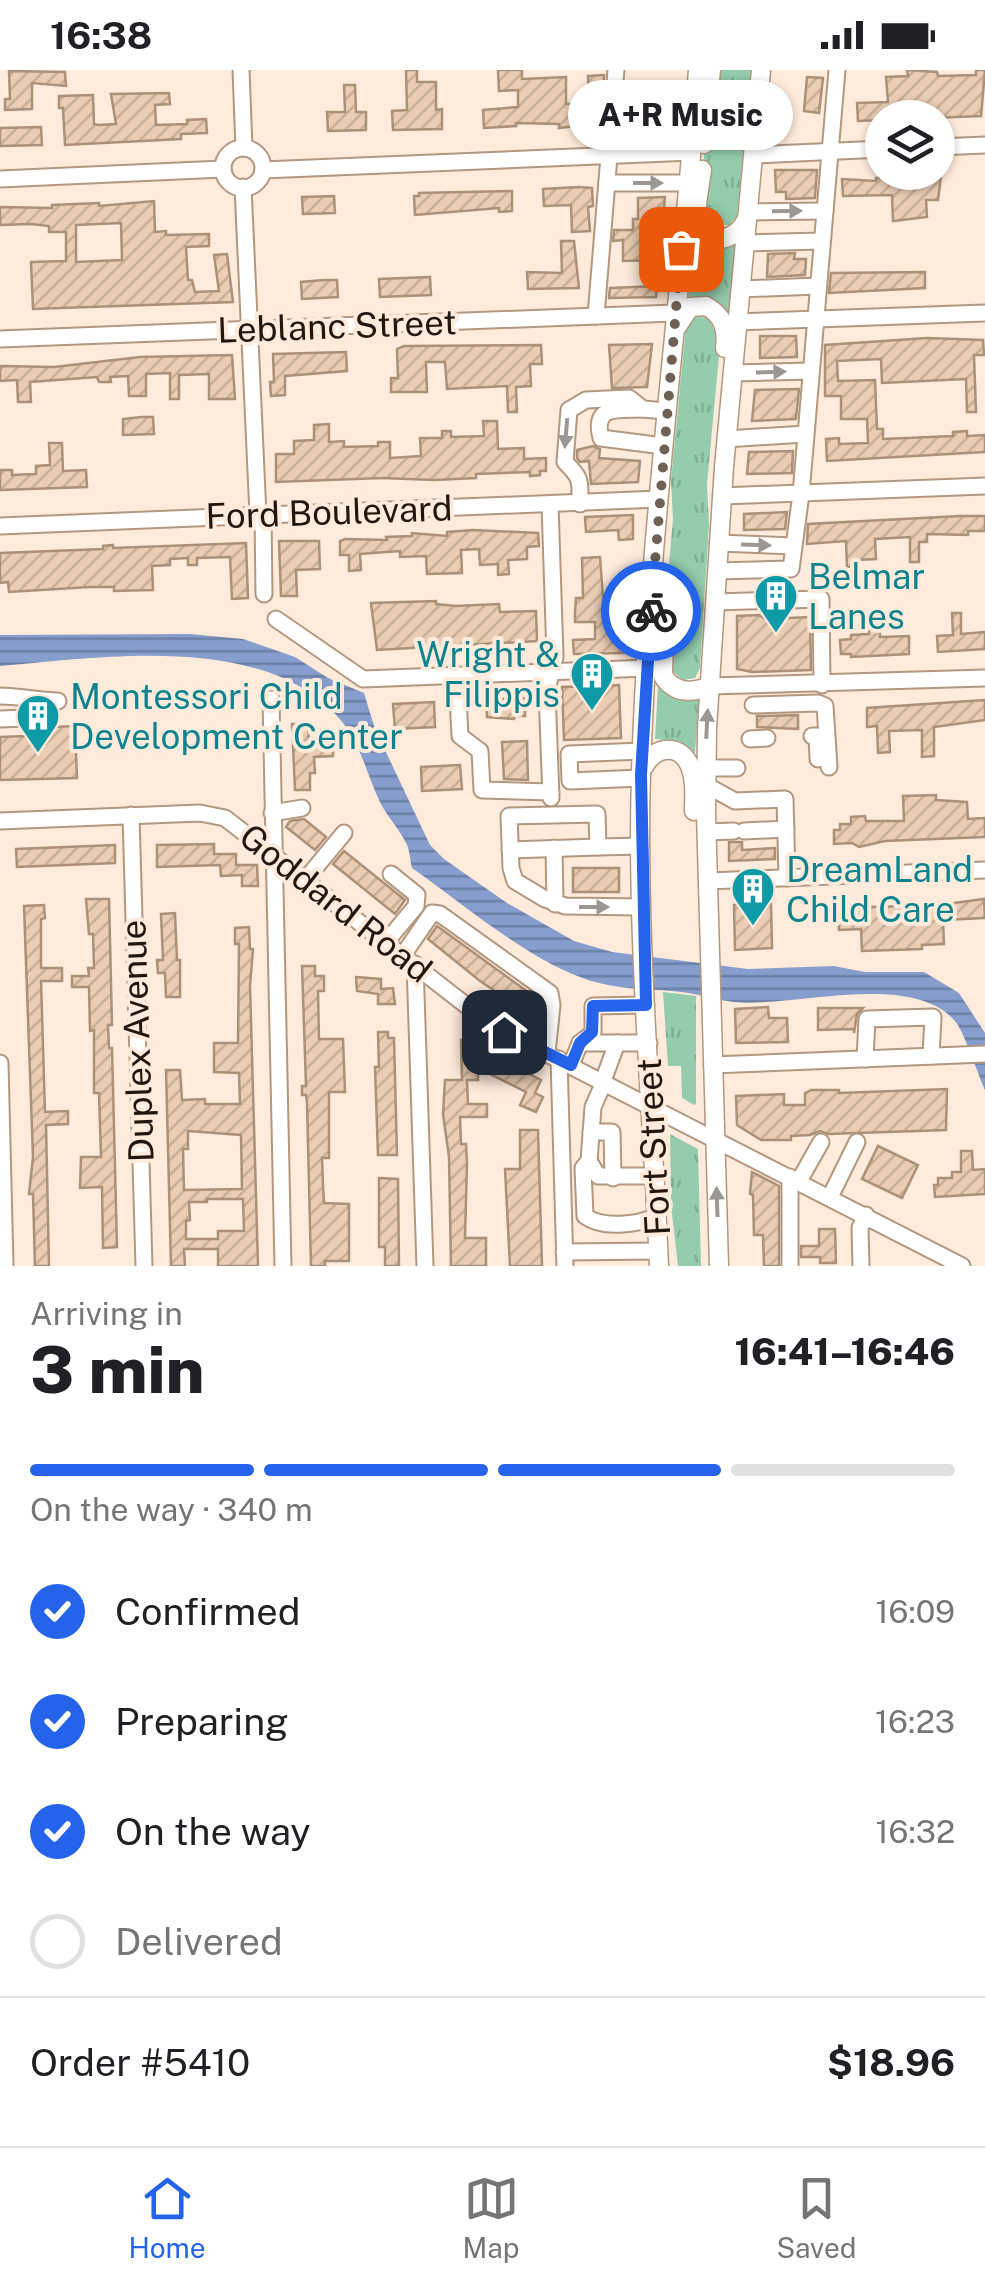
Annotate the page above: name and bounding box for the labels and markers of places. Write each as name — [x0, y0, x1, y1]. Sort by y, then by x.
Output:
callout: A+R Music — [568, 79, 794, 149]
pin — [639, 207, 724, 292]
place label: Belmar Lanes — [808, 556, 925, 637]
building icon: Belmar Lanes — [753, 573, 799, 634]
place label: Wright & Filippis — [416, 634, 560, 715]
building icon: Wright & Filippis — [569, 651, 615, 712]
place label: Montessori Child Development Center — [70, 676, 403, 757]
building icon: Montessori Child Development Center — [15, 693, 61, 754]
place label: DreamLand Child Care — [786, 849, 973, 930]
building icon: DreamLand Child Care — [730, 866, 776, 927]
pin — [462, 990, 547, 1075]

